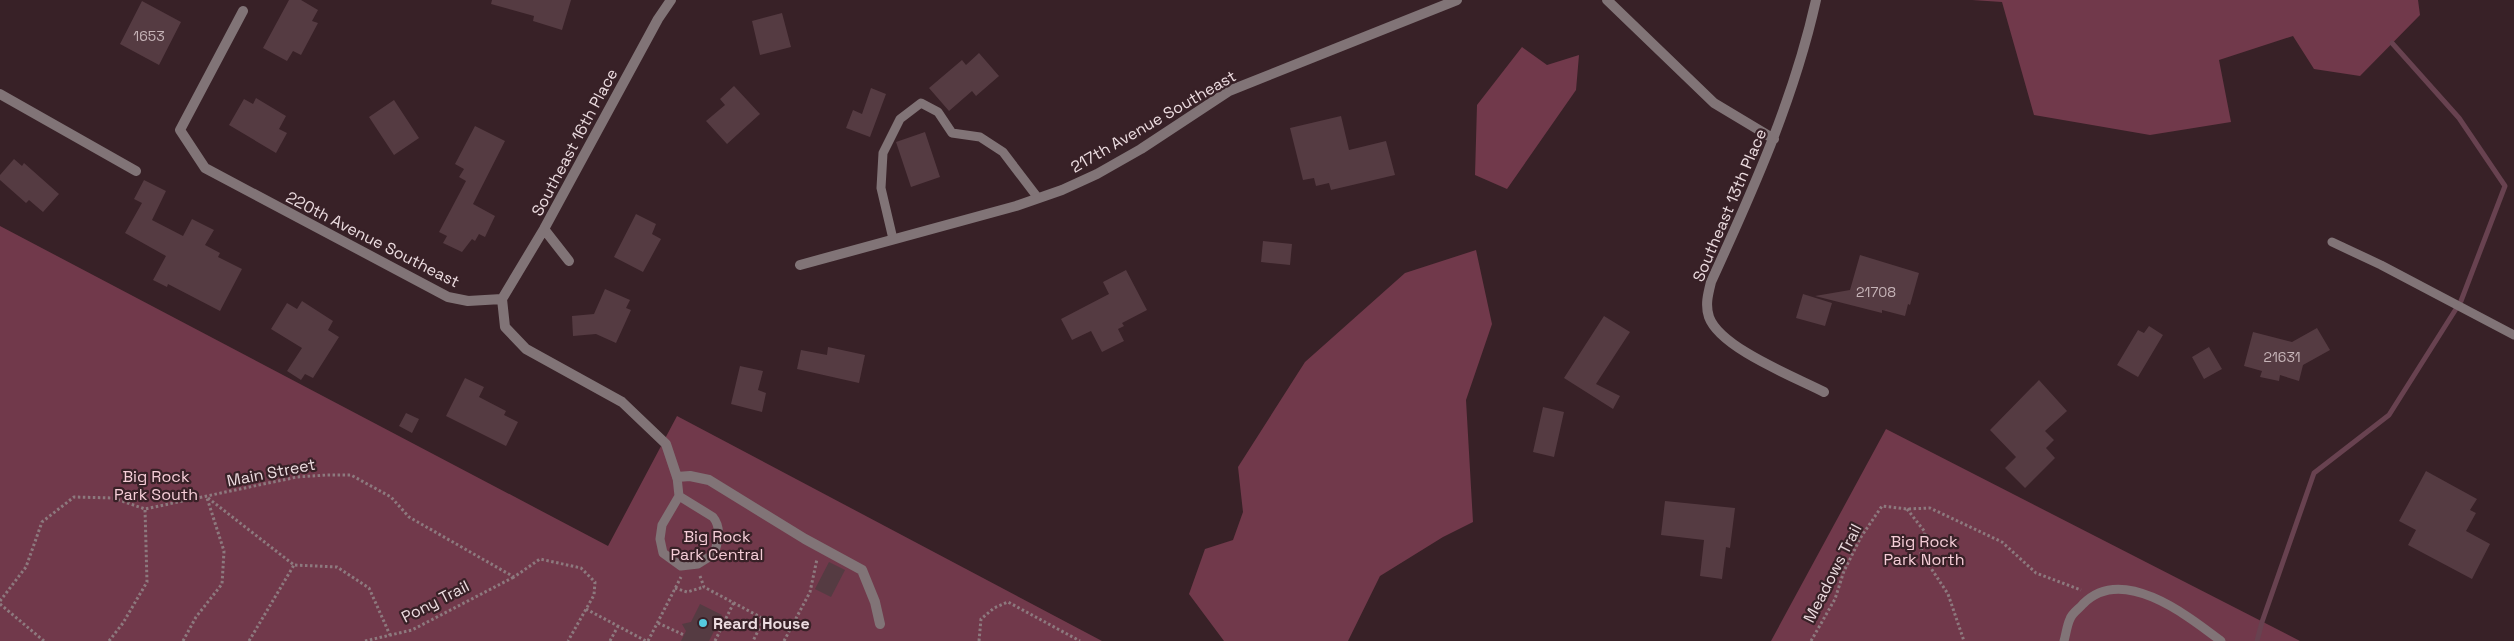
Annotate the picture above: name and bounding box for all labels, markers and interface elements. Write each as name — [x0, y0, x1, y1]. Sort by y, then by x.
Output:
house number: 1653 — [133, 27, 165, 45]
street label: Southeast 16th Place — [527, 65, 622, 220]
street label: 217th Avenue Southeast — [1067, 65, 1240, 178]
street label: Southeast 13th Place — [1688, 126, 1771, 285]
street label: 220th Avenue Southeast — [282, 186, 463, 292]
house number: 21708 — [1856, 283, 1896, 301]
house number: 21631 — [2264, 348, 2300, 366]
street label: Main Street — [225, 454, 317, 491]
park label: Big Rock Park South — [114, 466, 198, 505]
street label: Meadows Trail — [1799, 520, 1866, 626]
park label: Big Rock Park Central — [671, 526, 763, 565]
park label: Big Rock Park North — [1883, 531, 1965, 570]
street label: Pony Trail — [398, 575, 473, 627]
place label: Reard House — [713, 613, 810, 634]
marker: Reard House — [697, 617, 709, 629]

